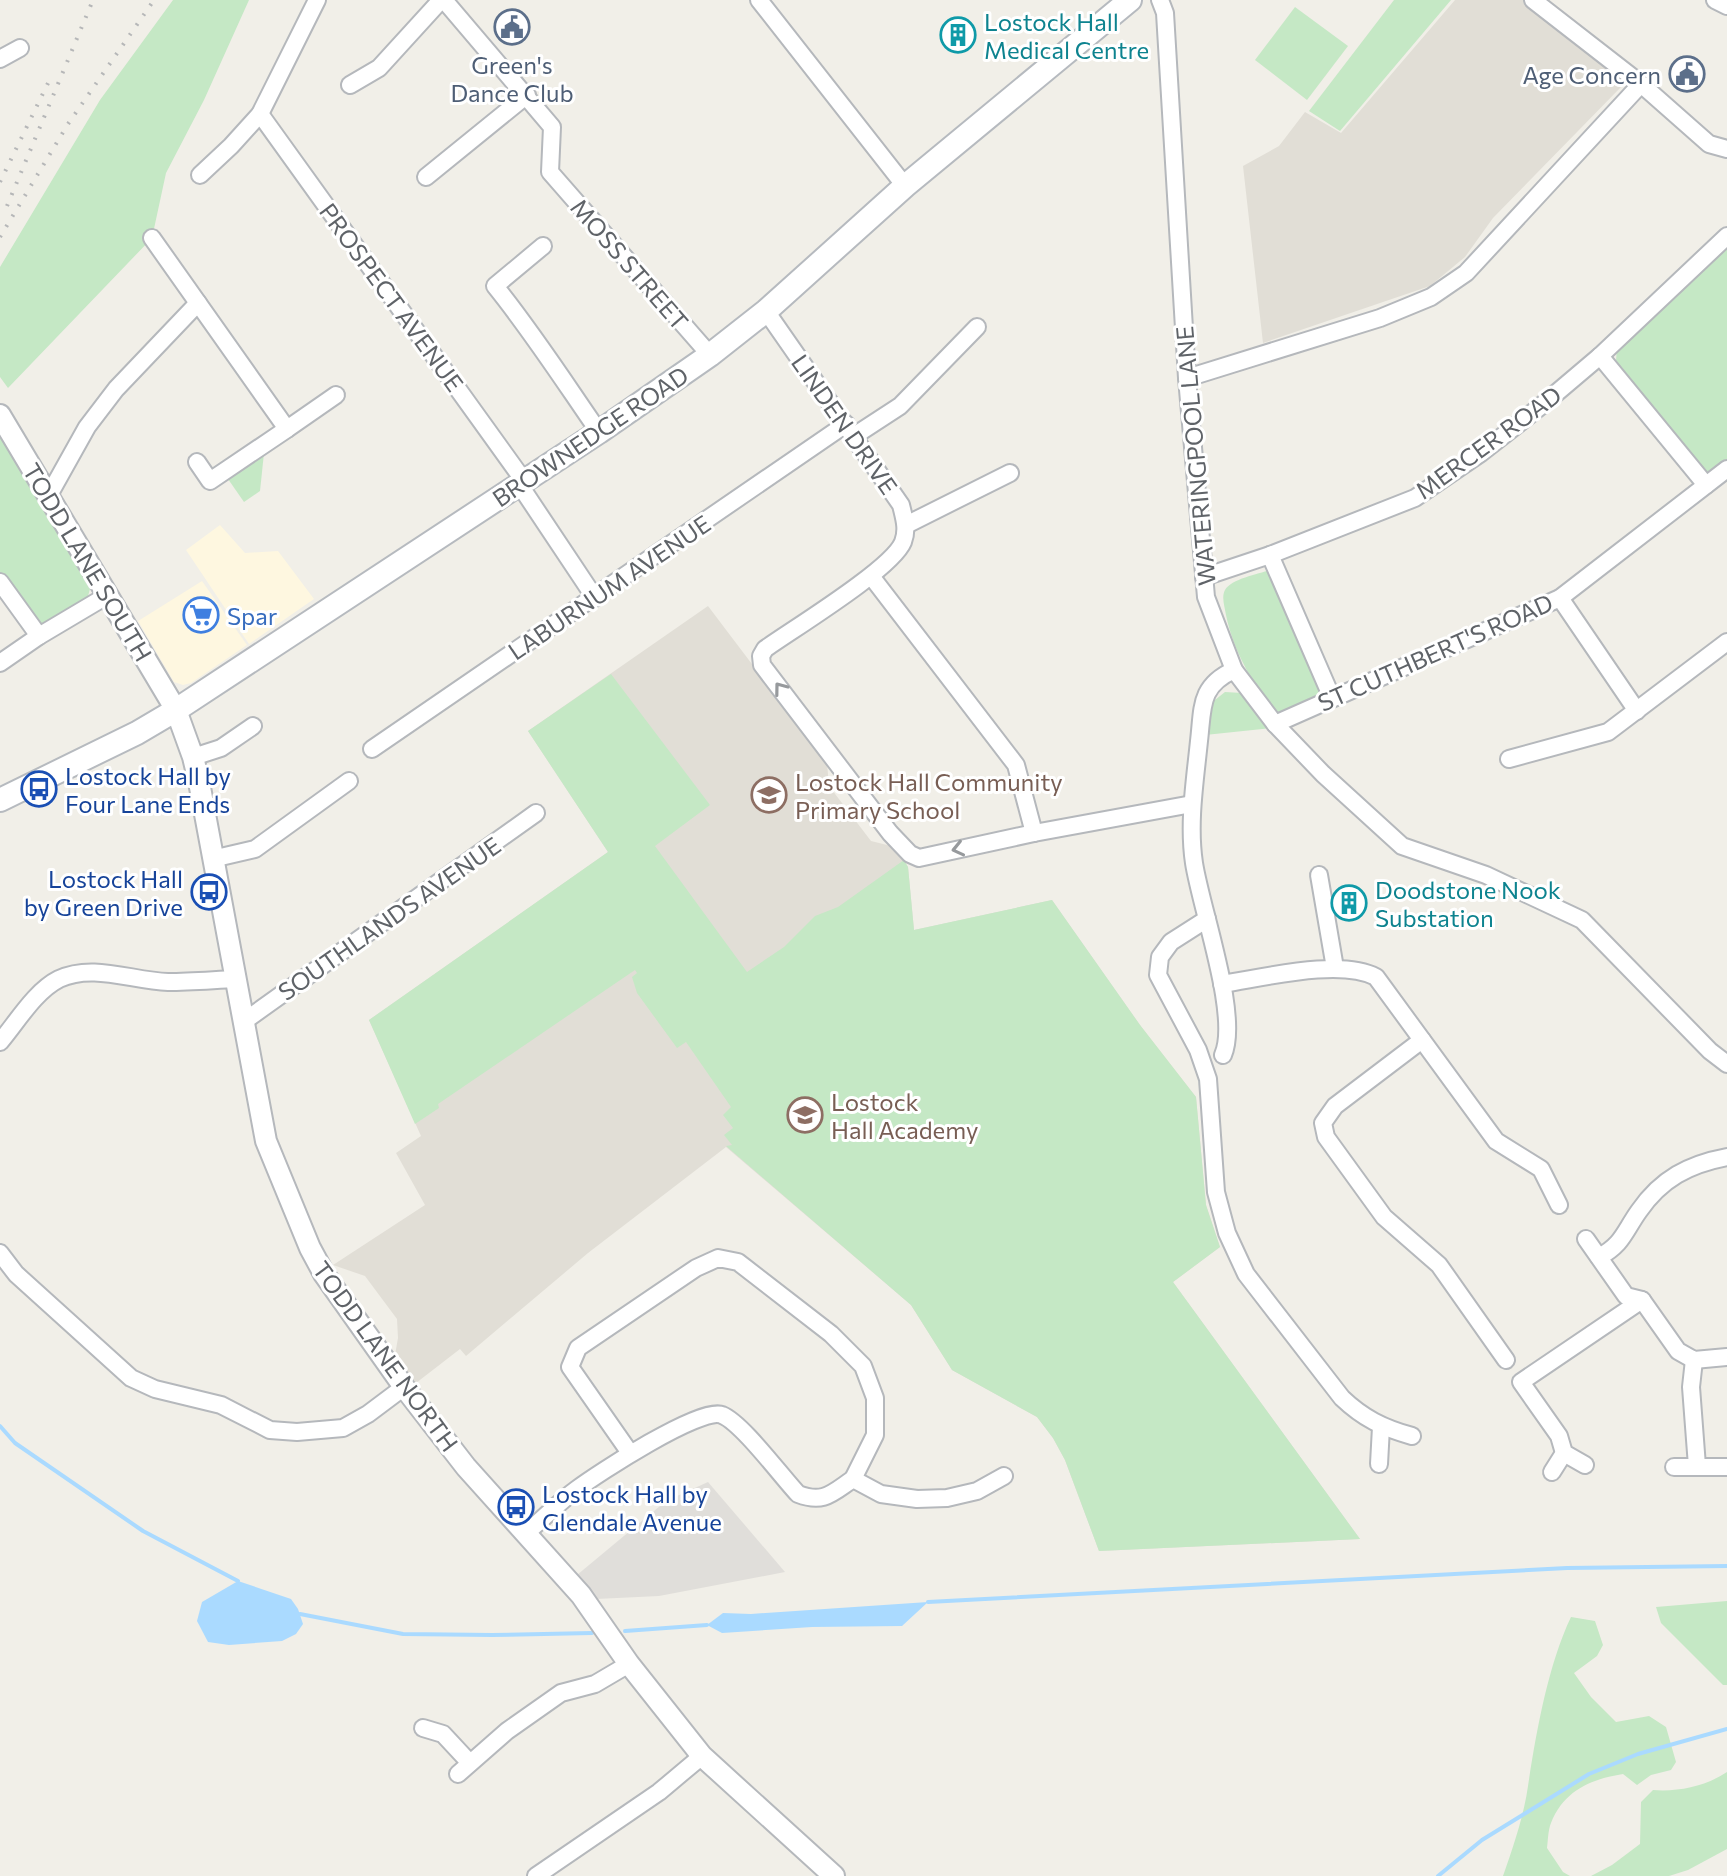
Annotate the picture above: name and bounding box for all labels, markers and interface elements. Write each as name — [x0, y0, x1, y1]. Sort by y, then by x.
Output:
place label: Lostock Hall Medical Centre — [984, 7, 1149, 64]
public building icon: Green's Dance Club — [493, 8, 531, 46]
building icon: Lostock Hall Medical Centre — [939, 16, 977, 54]
place label: Green's Dance Club — [450, 50, 574, 107]
public building icon: Age Concern — [1668, 55, 1706, 93]
place label: Age Concern — [1523, 60, 1661, 89]
street label: MOSS STREET — [565, 193, 695, 335]
street label: PROSPECT AVENUE — [314, 197, 470, 397]
street label: WATERINGPOOL LANE — [1169, 325, 1221, 587]
street label: LINDEN DRIVE — [786, 348, 904, 500]
street label: BROWNEDGE ROAD — [487, 360, 693, 512]
street label: MERCER ROAD — [1409, 379, 1567, 505]
street label: TODD LANE SOUTH — [17, 458, 159, 666]
street label: LABURNUM AVENUE — [502, 509, 716, 665]
street label: ST CUTHBERT'S ROAD — [1313, 587, 1557, 717]
supermarket icon: Spar — [182, 596, 220, 634]
place label: Spar — [227, 601, 278, 630]
one-way arrow — [775, 682, 789, 697]
place label: Lostock Hall by Four Lane Ends — [65, 761, 231, 818]
place label: Lostock Hall Community Primary School — [795, 767, 1063, 824]
bus stop icon: Lostock Hall by Four Lane Ends — [20, 770, 58, 808]
school or university icon: Lostock Hall Community Primary School — [750, 776, 788, 814]
street label: SOUTHLANDS AVENUE — [272, 830, 506, 1006]
one-way arrow — [951, 840, 965, 857]
place label: Lostock Hall by Green Drive — [24, 864, 183, 921]
bus stop icon: Lostock Hall by Green Drive — [190, 873, 228, 911]
place label: Doodstone Nook Substation — [1375, 875, 1561, 932]
building icon: Doodstone Nook Substation — [1330, 884, 1368, 922]
place label: Lostock Hall Academy — [831, 1087, 978, 1144]
school or university icon: Lostock Hall Academy — [786, 1096, 824, 1134]
street label: TODD LANE NORTH — [307, 1255, 465, 1457]
place label: Lostock Hall by Glendale Avenue — [542, 1479, 722, 1536]
bus stop icon: Lostock Hall by Glendale Avenue — [497, 1488, 535, 1526]

